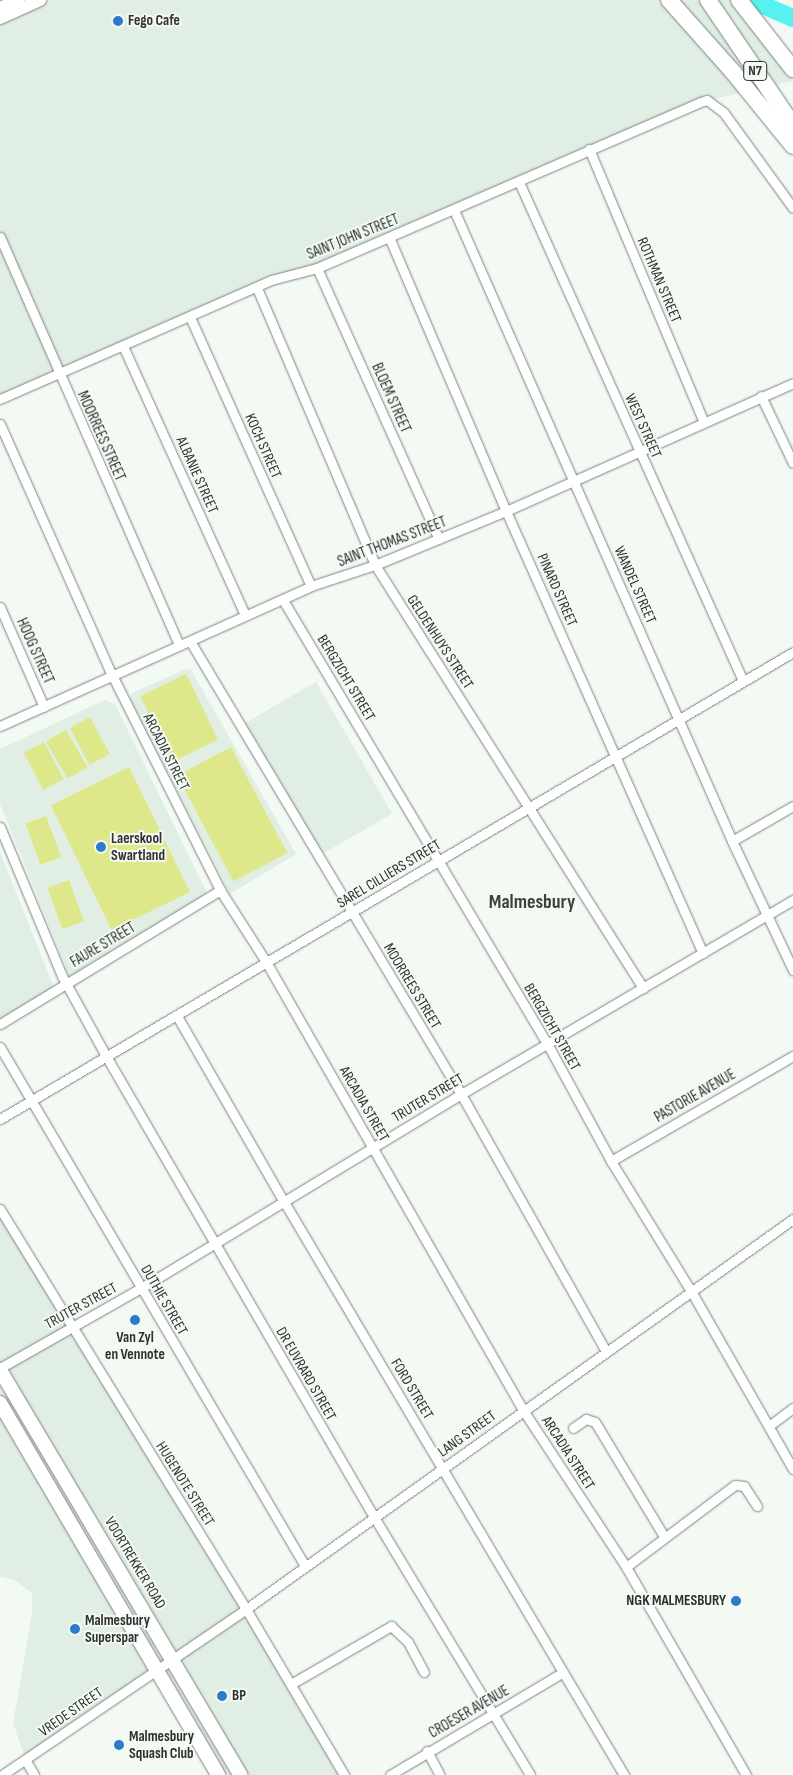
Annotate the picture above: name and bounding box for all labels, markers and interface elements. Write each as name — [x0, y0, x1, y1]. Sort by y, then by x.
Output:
place label: Fego Cafe — [128, 12, 180, 30]
marker: Fego Cafe — [112, 15, 124, 27]
road number: N7 — [742, 59, 768, 82]
street label: SAINT JOHN STREET — [304, 210, 402, 264]
street label: ROTHMAN STREET — [633, 235, 685, 325]
street label: BLOEM STREET — [368, 360, 414, 436]
street label: MOORREES STREET — [73, 388, 129, 484]
street label: WEST STREET — [621, 391, 665, 461]
street label: KOCH STREET — [241, 411, 285, 481]
street label: ALBANIE STREET — [172, 434, 222, 516]
street label: SAINT THOMAS STREET — [335, 513, 449, 571]
street label: WANDEL STREET — [610, 544, 660, 626]
street label: PINARD STREET — [533, 551, 581, 629]
street label: GELDENHUYS STREET — [403, 592, 477, 692]
street label: HOOG STREET — [13, 615, 57, 687]
street label: BERGZICHT STREET — [313, 632, 379, 724]
street label: ARCADIA STREET — [139, 711, 193, 793]
place label: Laerskool Swartland — [111, 829, 165, 864]
street label: SAREL CILLIERS STREET — [334, 836, 444, 912]
marker: Laerskool Swartland — [95, 841, 107, 853]
district label: Malmesbury — [489, 890, 575, 914]
street label: FAURE STREET — [67, 919, 139, 971]
street label: MOORREES STREET — [379, 940, 445, 1032]
street label: BERGZICHT STREET — [520, 980, 584, 1074]
street label: ARCADIA STREET — [335, 1063, 393, 1145]
street label: PASTORIE AVENUE — [651, 1066, 739, 1126]
street label: TRUTER STREET — [389, 1070, 467, 1126]
street label: DUTHIE STREET — [137, 1262, 191, 1338]
street label: TRUTER STREET — [42, 1279, 120, 1333]
marker: Van Zyl en Vennote — [129, 1314, 141, 1326]
street label: DR EUVRARD STREET — [272, 1324, 340, 1424]
place label: Van Zyl en Vennote — [105, 1328, 165, 1363]
street label: FORD STREET — [387, 1355, 437, 1423]
street label: LANG STREET — [434, 1407, 500, 1461]
street label: ARCADIA STREET — [538, 1413, 598, 1493]
street label: HUGENOTE STREET — [152, 1439, 218, 1529]
street label: VOORTREKKER ROAD — [100, 1514, 170, 1612]
place label: NGK MALMESBURY — [626, 1592, 726, 1610]
marker: NGK MALMESBURY — [730, 1595, 742, 1607]
place label: Malmesbury Superspar — [85, 1611, 150, 1646]
marker: Malmesbury Superspar — [69, 1623, 81, 1635]
street label: CROESER AVENUE — [426, 1682, 512, 1742]
street label: VREDE STREET — [36, 1684, 106, 1740]
place label: BP — [232, 1687, 246, 1705]
marker: BP — [216, 1690, 228, 1702]
place label: Malmesbury Squash Club — [129, 1727, 194, 1762]
marker: Malmesbury Squash Club — [113, 1739, 125, 1751]

